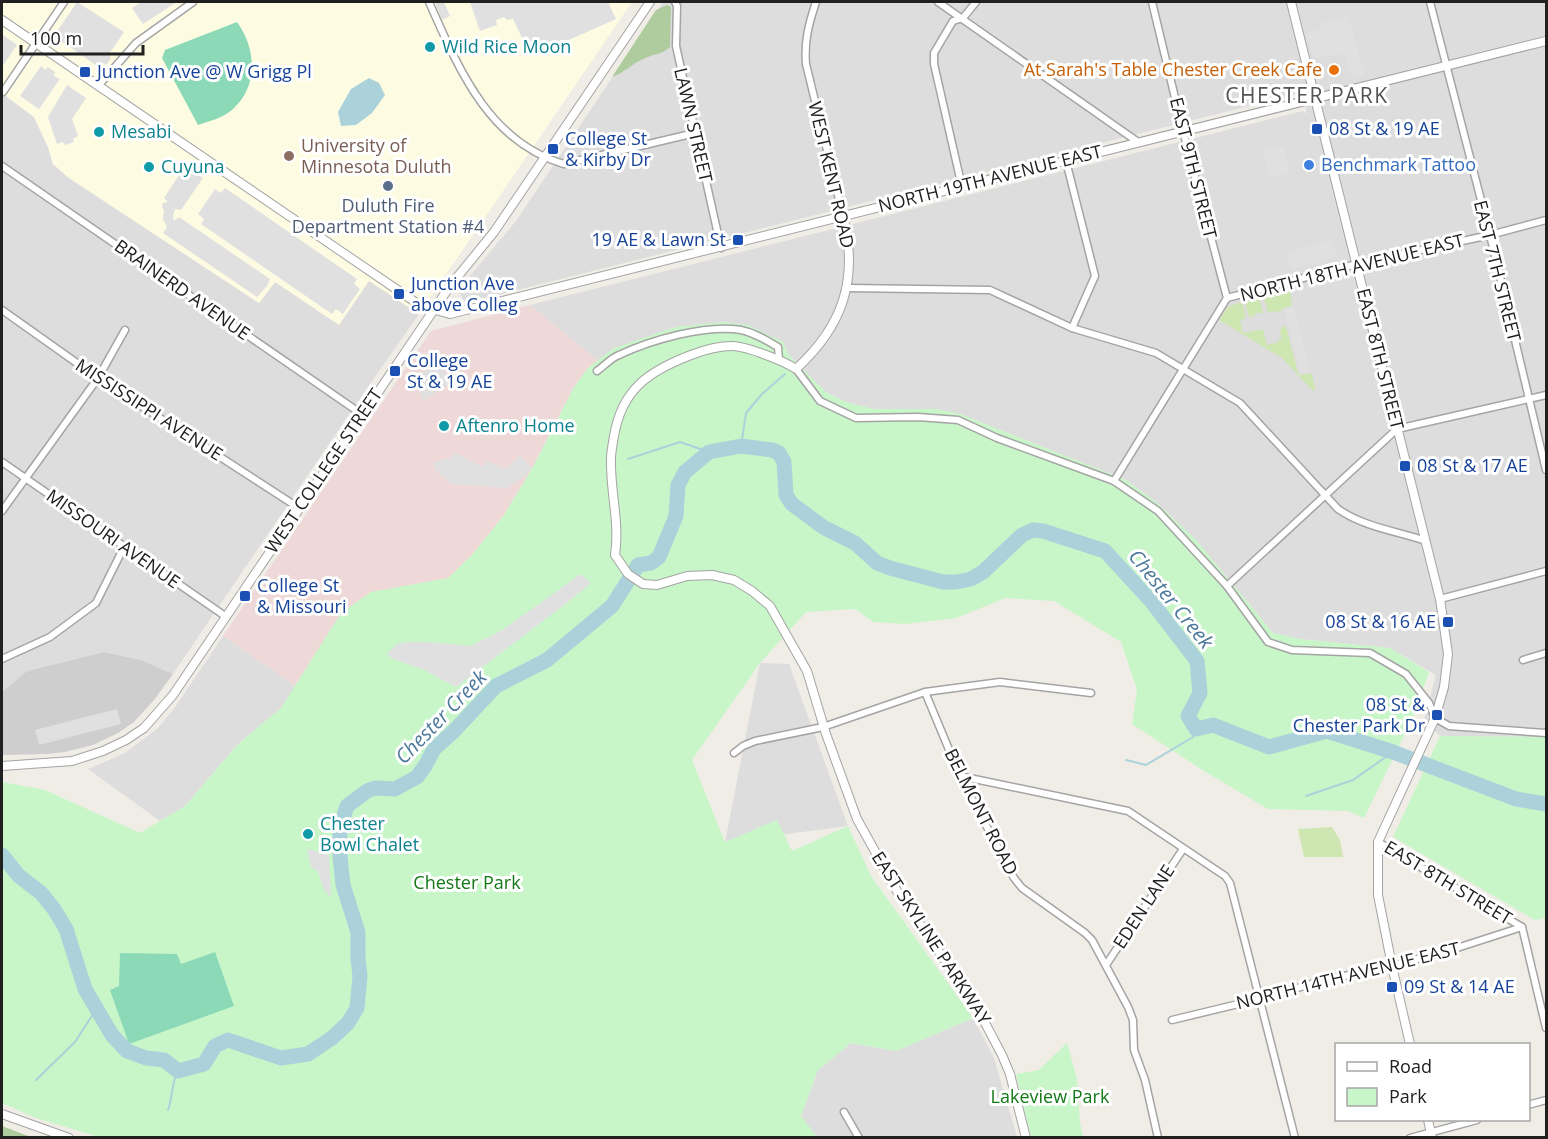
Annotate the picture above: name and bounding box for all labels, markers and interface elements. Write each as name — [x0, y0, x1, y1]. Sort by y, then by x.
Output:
scale bar — [21, 18, 142, 56]
text: 100 m — [30, 26, 82, 50]
place label: Wild Rice Moon — [442, 34, 571, 58]
marker: Wild Rice Moon — [423, 40, 437, 54]
place label: At Sarah's Table Chester Creek Cafe — [1024, 57, 1322, 81]
place label: Junction Ave @ W Grigg Pl — [95, 59, 312, 83]
marker: At Sarah's Table Chester Creek Cafe — [1327, 63, 1341, 77]
marker: Junction Ave @ W Grigg Pl — [78, 65, 92, 79]
street label: LAWN STREET — [669, 65, 719, 184]
district label: CHESTER PARK — [1225, 81, 1389, 109]
street label: EAST 9TH STREET — [1165, 95, 1223, 241]
street label: WEST KENT ROAD — [803, 99, 861, 250]
place label: 08 St & 19 AE — [1329, 116, 1440, 140]
place label: Mesabi — [111, 119, 171, 143]
marker: 08 St & 19 AE — [1310, 122, 1324, 136]
marker: Mesabi — [92, 125, 106, 139]
place label: College St & Kirby Dr — [565, 126, 651, 171]
place label: University of Minnesota Duluth — [301, 133, 452, 178]
street label: NORTH 19TH AVENUE EAST — [875, 139, 1104, 217]
marker: College St & Kirby Dr — [546, 142, 560, 156]
marker: University of Minnesota Duluth — [282, 149, 296, 163]
place label: Benchmark Tattoo — [1321, 152, 1476, 176]
place label: Cuyuna — [161, 154, 224, 178]
marker: Benchmark Tattoo — [1302, 158, 1316, 172]
marker: Cuyuna — [142, 160, 156, 174]
marker: Duluth Fire Department Station #4 — [381, 179, 395, 193]
place label: Duluth Fire Department Station #4 — [292, 193, 484, 238]
street label: EAST 7TH STREET — [1469, 198, 1527, 344]
place label: 19 AE & Lawn St — [592, 227, 726, 251]
street label: NORTH 18TH AVENUE EAST — [1237, 228, 1466, 306]
street label: BRAINERD AVENUE — [110, 233, 255, 345]
marker: 19 AE & Lawn St — [731, 233, 745, 247]
place label: Junction Ave above Colleg — [409, 271, 518, 316]
street label: EAST 8TH STREET — [1352, 286, 1410, 432]
marker: Junction Ave above Colleg — [392, 287, 406, 301]
place label: College St & 19 AE — [407, 348, 492, 393]
street label: MISSISSIPPI AVENUE — [71, 353, 228, 466]
marker: College St & 19 AE — [388, 364, 402, 378]
street label: WEST COLLEGE STREET — [259, 383, 387, 557]
place label: Aftenro Home — [456, 413, 575, 437]
marker: Aftenro Home — [437, 419, 451, 433]
place label: 08 St & 17 AE — [1417, 453, 1528, 477]
marker: 08 St & 17 AE — [1398, 459, 1412, 473]
street label: MISSOURI AVENUE — [42, 483, 185, 593]
water label: Chester Creek — [1123, 543, 1221, 655]
place label: College St & Missouri — [257, 573, 346, 618]
marker: College St & Missouri — [238, 589, 252, 603]
place label: 08 St & 16 AE — [1325, 609, 1436, 633]
marker: 08 St & 16 AE — [1441, 615, 1455, 629]
water label: Chester Creek — [389, 663, 493, 770]
place label: 08 St & Chester Park Dr — [1293, 692, 1426, 737]
marker: 08 St & Chester Park Dr — [1430, 708, 1444, 722]
street label: BELMONT ROAD — [940, 744, 1024, 879]
place label: Chester Bowl Chalet — [320, 811, 419, 856]
marker: Chester Bowl Chalet — [301, 827, 315, 841]
street label: EAST 8TH STREET — [1380, 835, 1517, 930]
street label: EAST SKYLINE PARKWAY — [867, 846, 997, 1029]
street label: EDEN LANE — [1107, 860, 1179, 953]
park label: Chester Park — [413, 870, 521, 894]
street label: NORTH 14TH AVENUE EAST — [1233, 936, 1462, 1014]
place label: 09 St & 14 AE — [1404, 974, 1515, 998]
marker: 09 St & 14 AE — [1385, 980, 1399, 994]
legend — [1335, 1043, 1530, 1121]
text: Road — [1389, 1054, 1432, 1078]
park label: Lakeview Park — [991, 1084, 1110, 1108]
text: Park — [1389, 1084, 1427, 1108]

